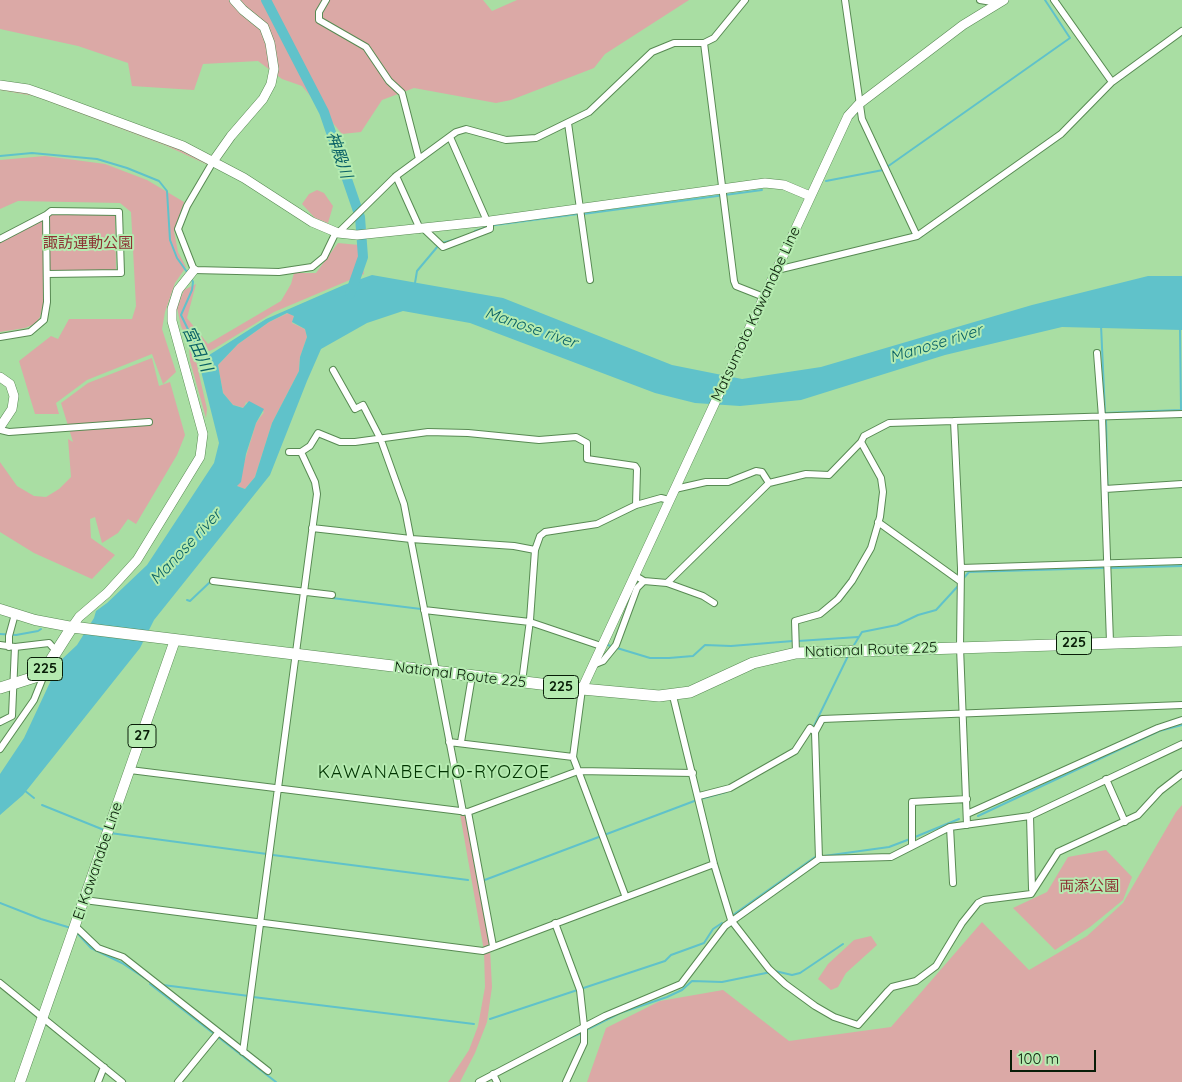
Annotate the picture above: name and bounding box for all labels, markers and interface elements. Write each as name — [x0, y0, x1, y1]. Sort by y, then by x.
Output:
water label: 神殿川 — [322, 129, 356, 181]
street label: Matsumoto Kawanabe Line — [708, 224, 804, 404]
park label: 諏訪運動公園 — [43, 234, 133, 252]
water label: Manose river — [483, 303, 579, 353]
water label: Manose river — [887, 321, 985, 367]
water label: 宮田川 — [178, 323, 216, 375]
water label: Manose river — [146, 505, 226, 589]
road number: 225 — [1056, 632, 1092, 654]
street label: National Route 225 — [804, 639, 938, 661]
road number: 225 — [28, 658, 62, 681]
street label: National Route 225 — [393, 658, 527, 692]
road number: 225 — [544, 676, 578, 699]
road number: 27 — [128, 724, 156, 748]
district label: KAWANABECHO-RYOZOE — [315, 762, 553, 784]
street label: Ei Kawanabe Line — [69, 800, 127, 922]
park label: 両添公園 — [1059, 877, 1119, 895]
scale bar — [1012, 1040, 1098, 1072]
text: 100 m — [1018, 1049, 1059, 1068]

